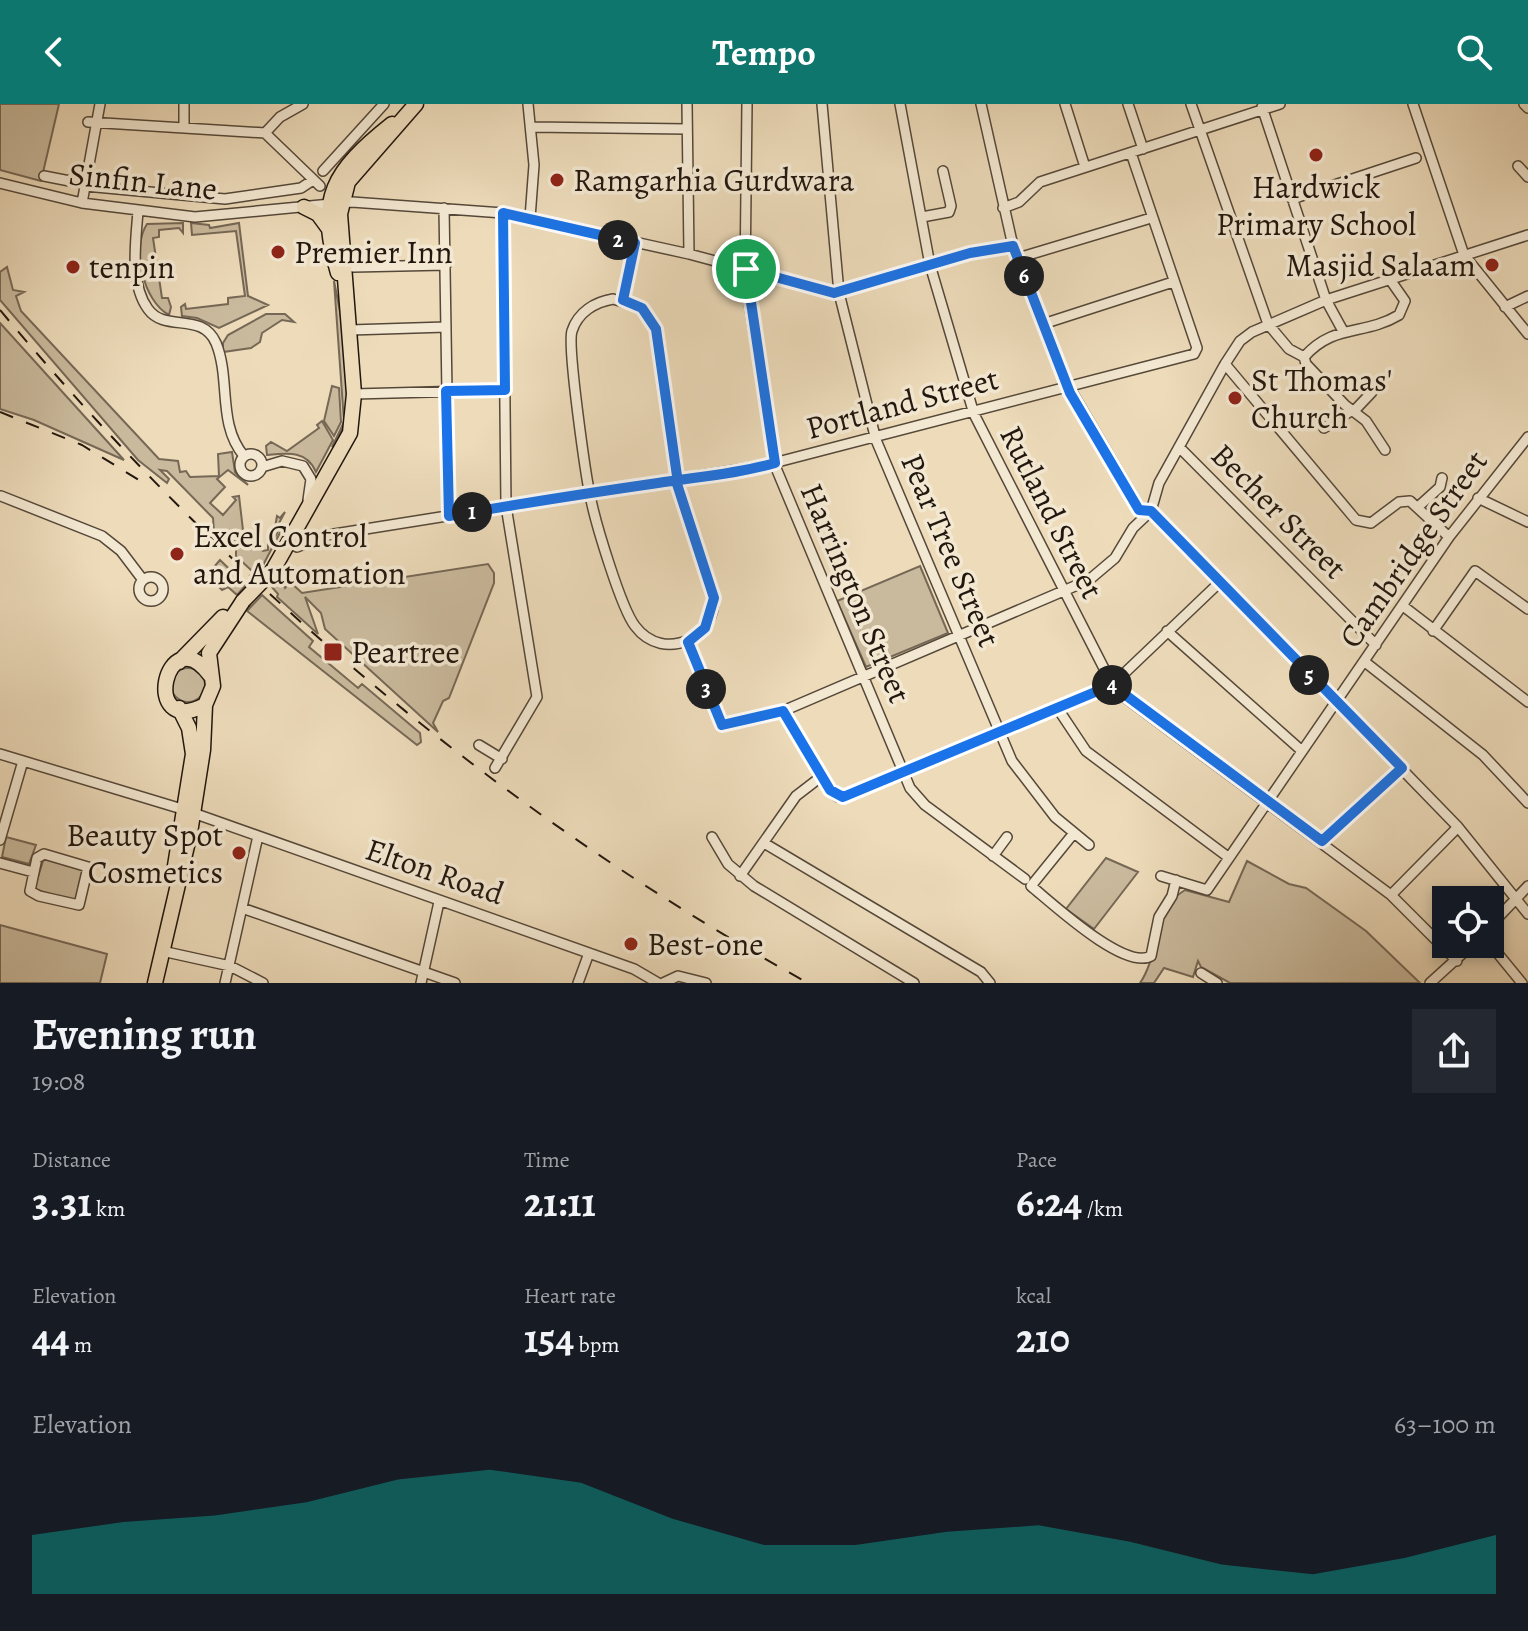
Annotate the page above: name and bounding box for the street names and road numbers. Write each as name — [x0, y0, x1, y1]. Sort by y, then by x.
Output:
street label: Sinfin Lane — [67, 151, 219, 211]
street label: Portland Street — [801, 356, 1003, 450]
street label: Rutland Street — [990, 418, 1114, 606]
street label: Becher Street — [1201, 433, 1357, 589]
street label: Cambridge Street — [1329, 441, 1497, 657]
street label: Pear Tree Street — [890, 447, 1012, 653]
street label: Harrington Street — [790, 476, 922, 710]
street label: Elton Road — [360, 827, 511, 915]

